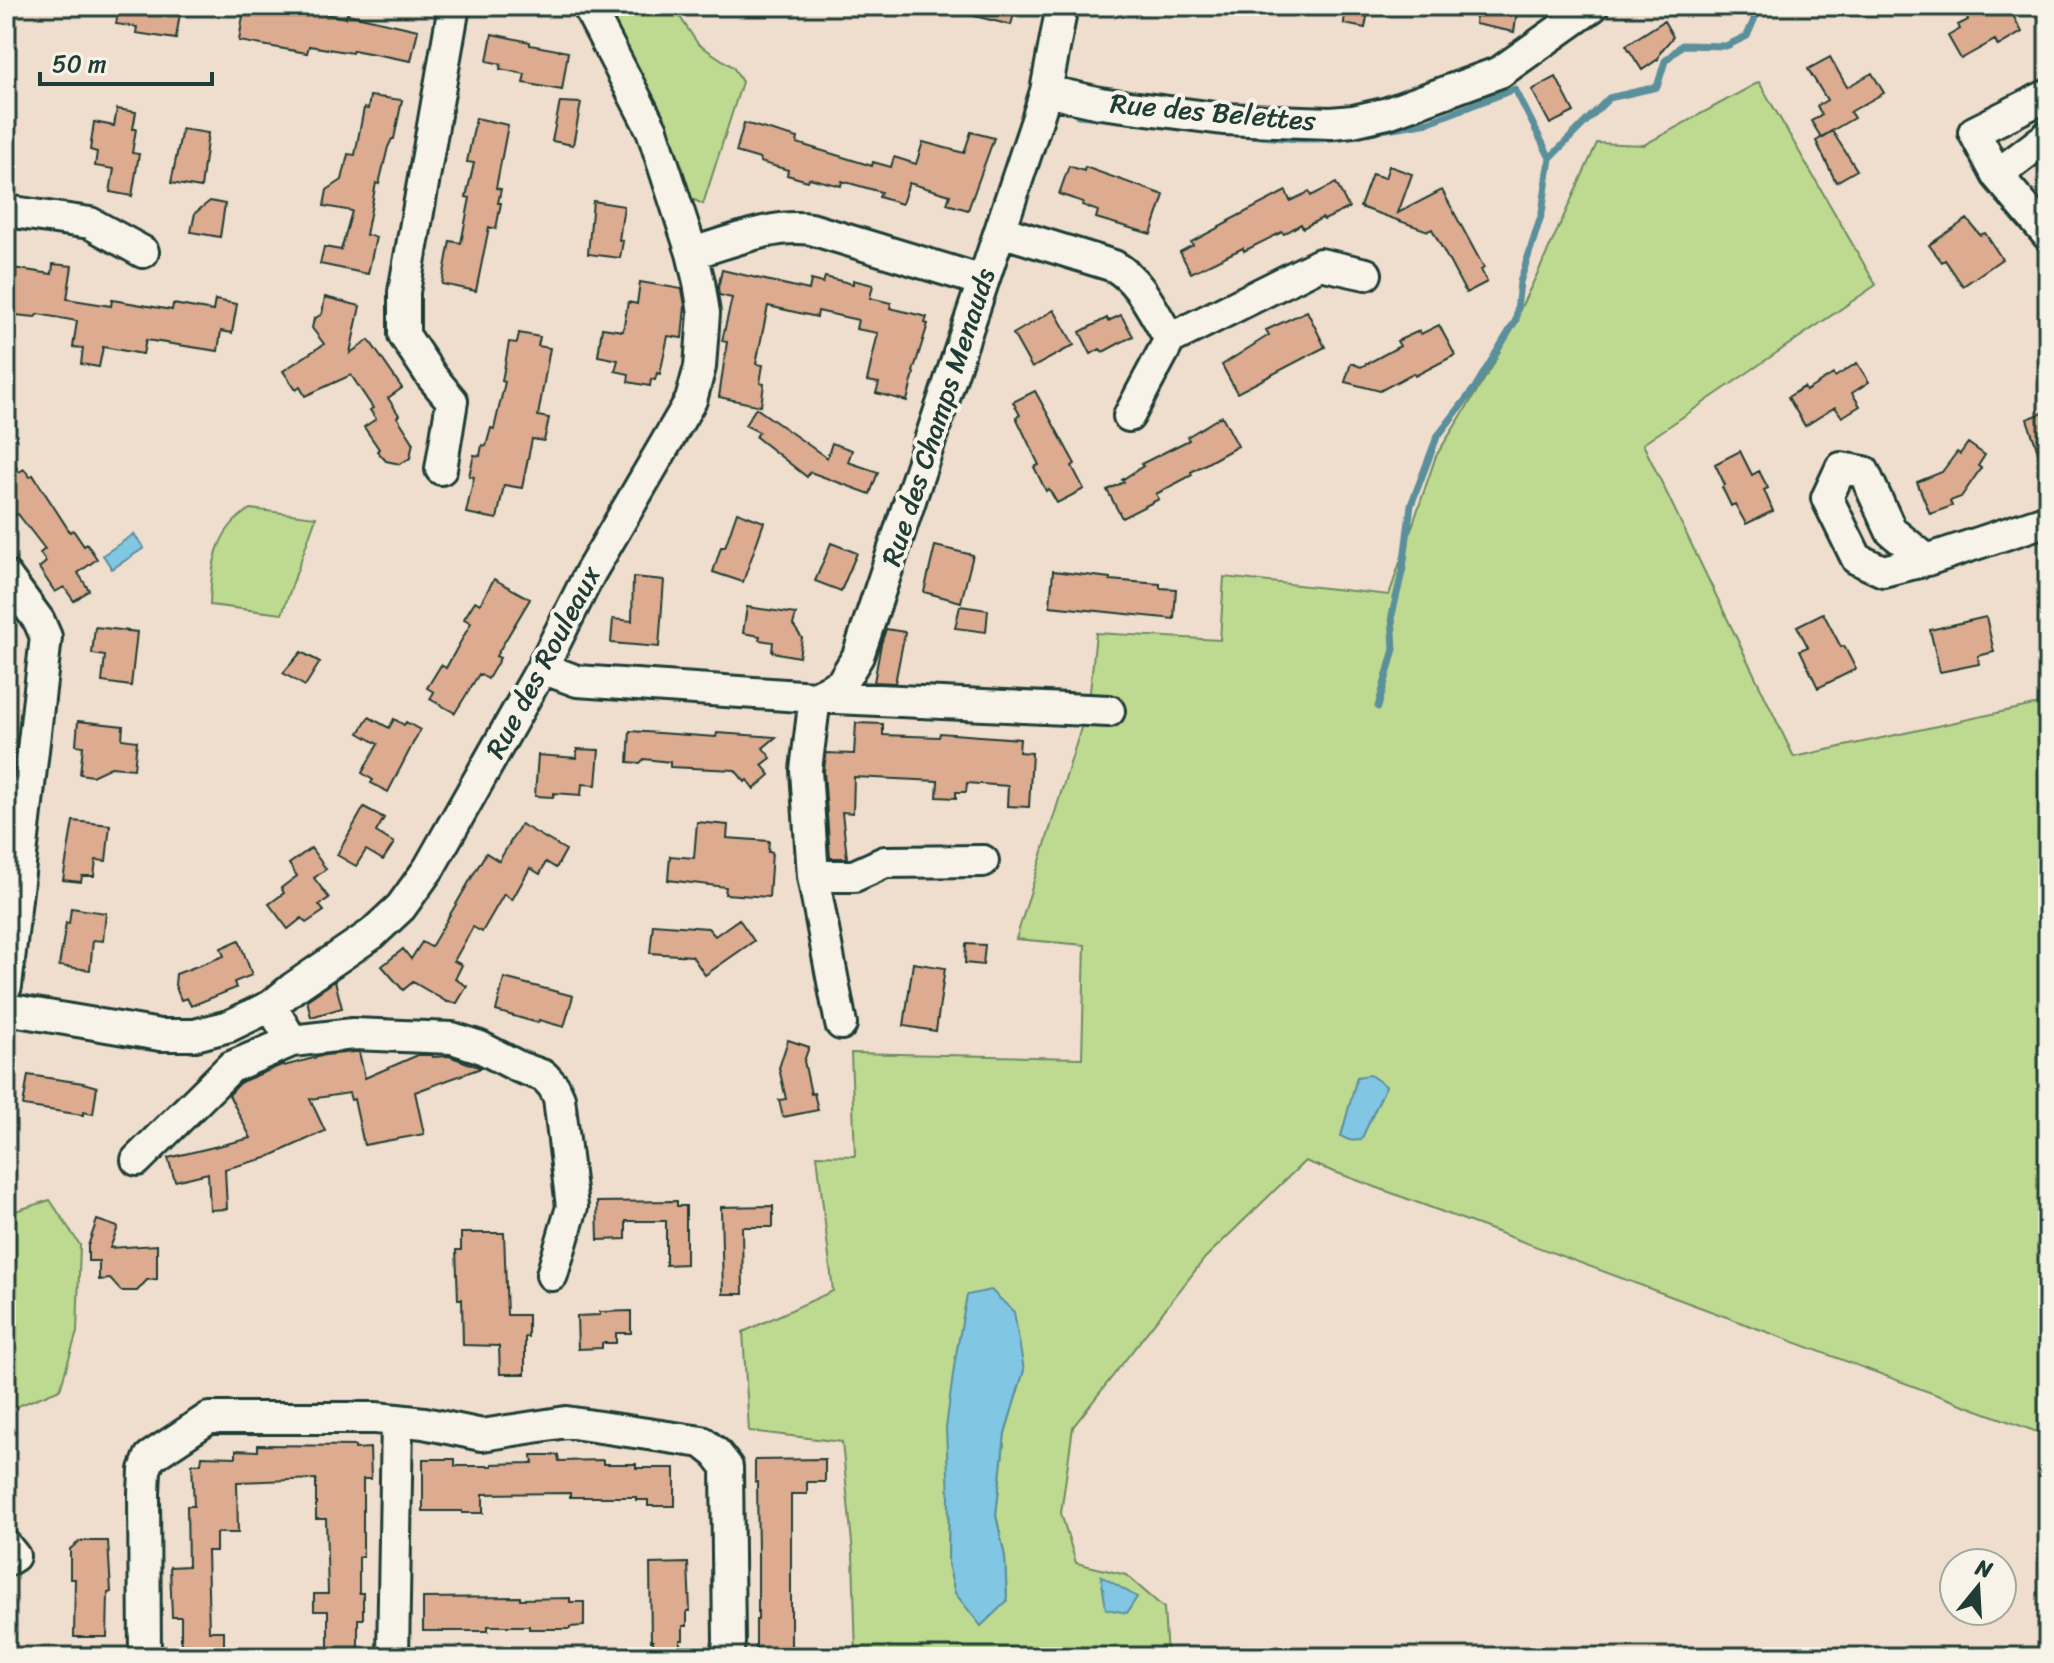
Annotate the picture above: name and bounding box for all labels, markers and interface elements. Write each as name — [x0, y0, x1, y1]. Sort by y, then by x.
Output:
scale bar — [40, 36, 212, 86]
text: 50 m — [52, 43, 107, 85]
street label: Rue des Belettes — [1108, 79, 1318, 145]
street label: Rue des Champs Menauds — [867, 261, 1010, 572]
street label: Rue des Rouleaux — [471, 556, 615, 768]
north arrow — [1938, 1547, 2018, 1627]
text: N — [1970, 1547, 1998, 1590]

